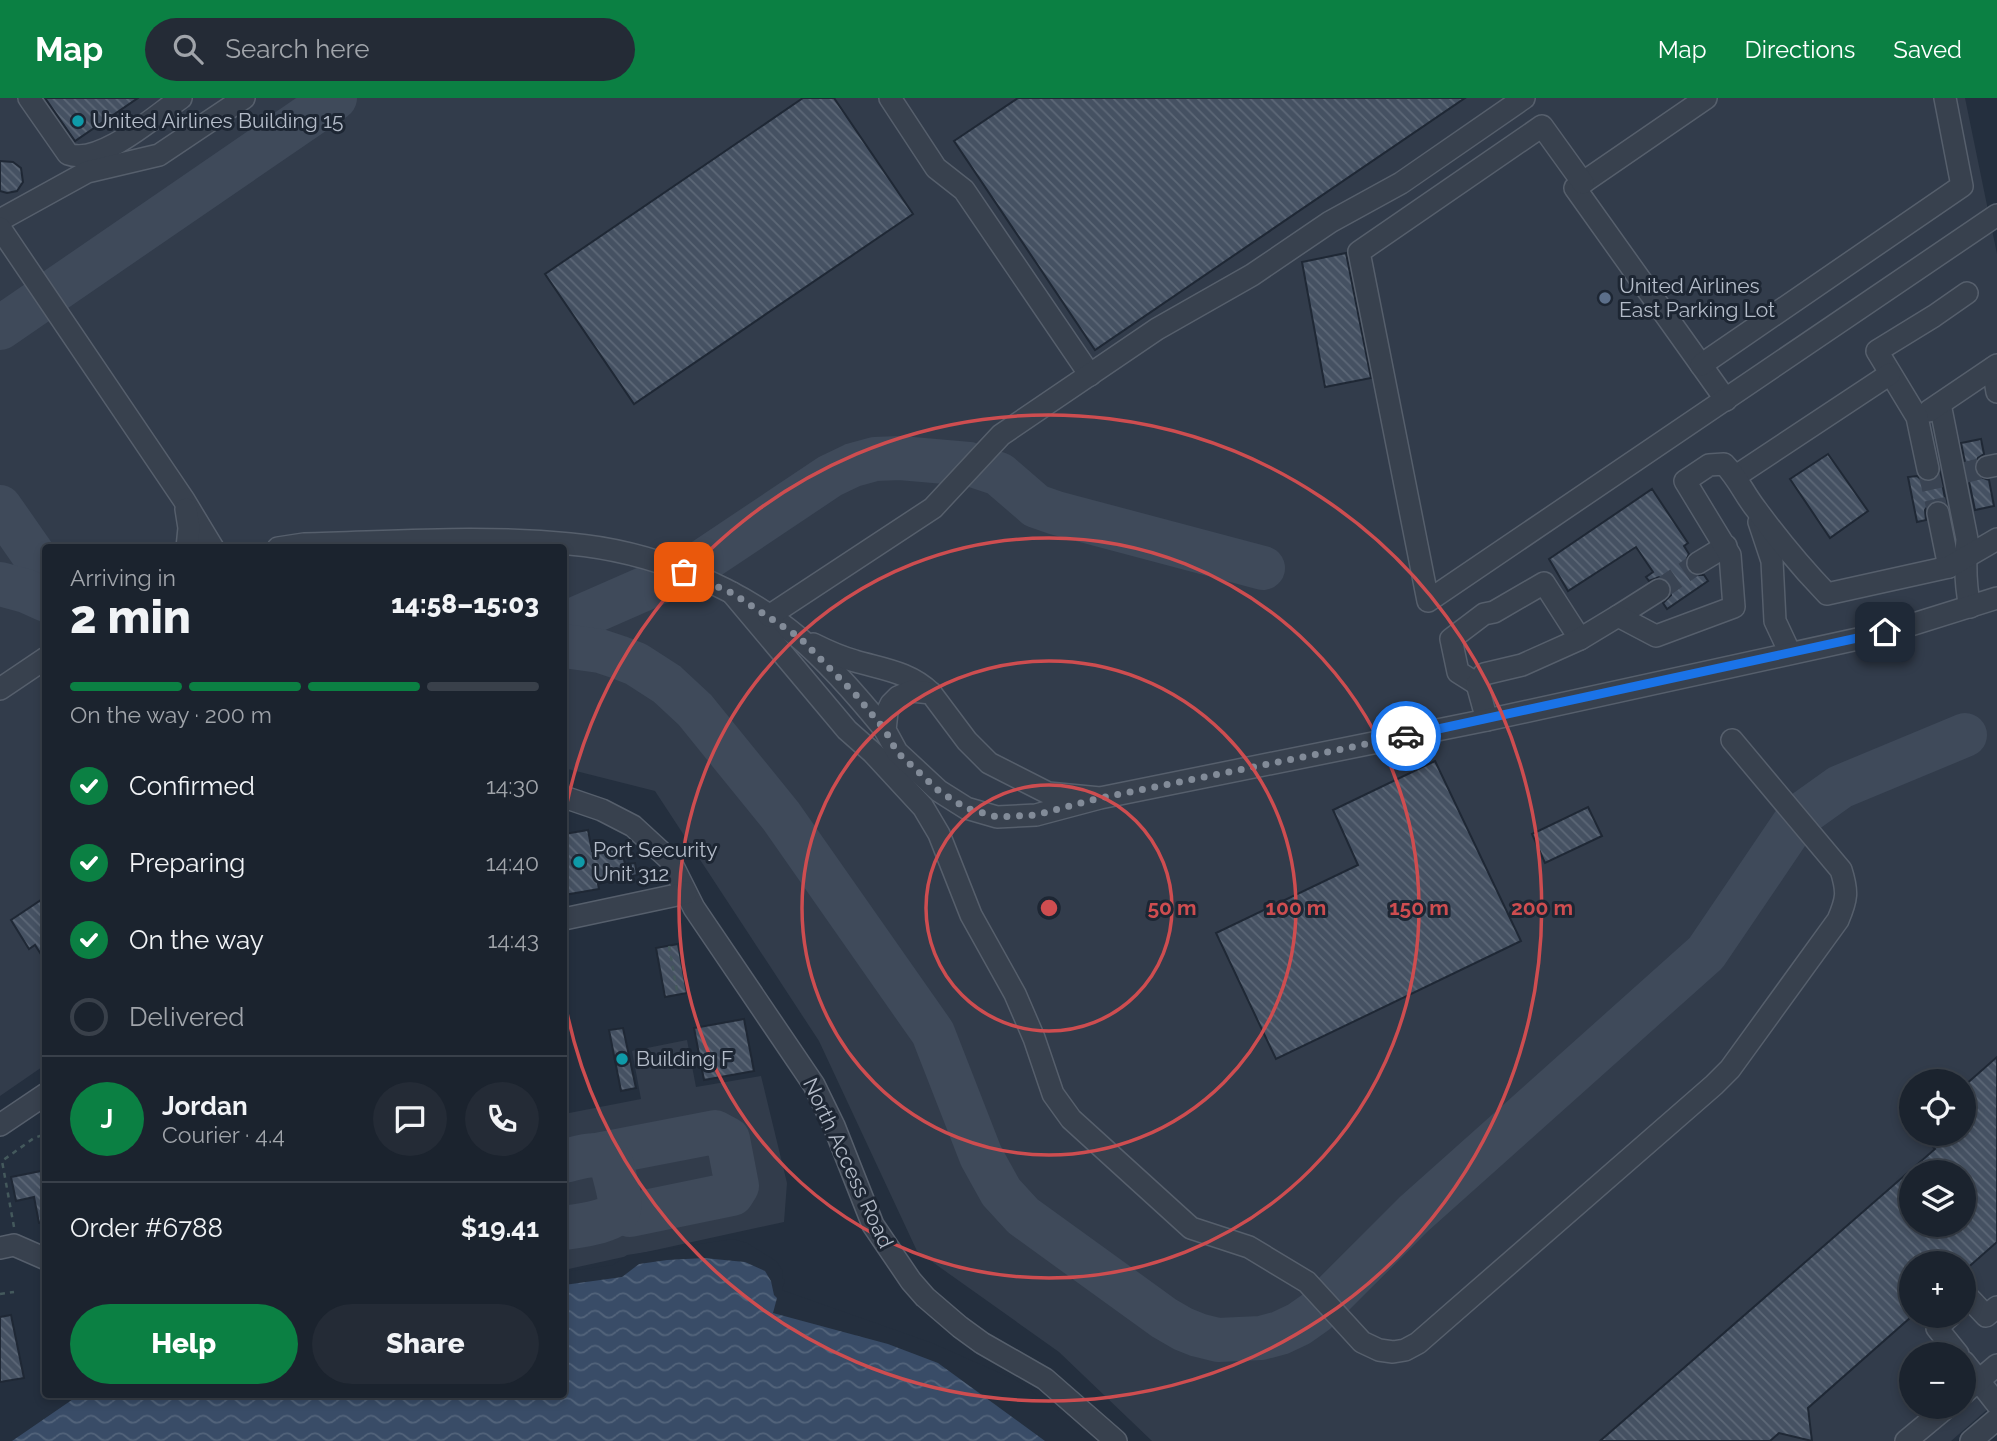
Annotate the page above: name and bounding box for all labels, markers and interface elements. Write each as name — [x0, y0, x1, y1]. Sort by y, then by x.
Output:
search box — [145, 18, 635, 81]
text: Map — [35, 30, 103, 69]
icon: search — [169, 30, 207, 68]
text: Search here — [225, 34, 370, 64]
text: Map — [1658, 35, 1707, 64]
text: Directions — [1745, 35, 1855, 64]
text: Saved — [1893, 35, 1962, 64]
place label: United Airlines Building 15 — [92, 108, 343, 133]
marker: United Airlines Building 15 — [70, 113, 86, 129]
place label: United Airlines East Parking Lot — [1619, 273, 1775, 322]
marker: United Airlines East Parking Lot — [1597, 290, 1613, 306]
pin — [654, 542, 714, 602]
icon: bag — [665, 553, 703, 591]
text: Arriving in — [70, 564, 176, 591]
text: 14:58–15:03 — [391, 589, 539, 619]
text: 2 min — [70, 590, 191, 644]
pin — [1855, 602, 1915, 662]
icon: home — [1866, 613, 1904, 651]
text: On the way · 200 m — [70, 701, 272, 728]
courier — [1371, 701, 1441, 771]
icon: car — [1387, 717, 1425, 755]
icon: check — [70, 767, 108, 805]
text: Confirmed — [129, 771, 255, 801]
text: 14:30 — [486, 772, 539, 799]
place label: Port Security Unit 312 — [593, 837, 718, 886]
icon: check — [70, 844, 108, 882]
text: Preparing — [129, 848, 245, 878]
text: 14:40 — [486, 849, 539, 876]
marker: Port Security Unit 312 — [571, 854, 587, 870]
text: 50 m — [1147, 895, 1197, 920]
text: 100 m — [1266, 895, 1326, 920]
text: 150 m — [1389, 895, 1449, 920]
text: 200 m — [1511, 895, 1573, 920]
centre of rings — [1037, 896, 1061, 920]
icon: check — [70, 921, 108, 959]
text: On the way — [129, 925, 264, 955]
text: 14:43 — [487, 926, 539, 953]
text: Delivered — [129, 1002, 244, 1032]
place label: Building F — [636, 1046, 733, 1071]
marker: Building F — [614, 1051, 630, 1067]
map controls — [1899, 1069, 1976, 1419]
button: locate — [1899, 1069, 1976, 1146]
street label: North Access Road — [798, 1074, 899, 1252]
button: chat — [373, 1082, 447, 1156]
button: phone — [465, 1082, 539, 1156]
text: Jordan — [162, 1091, 248, 1121]
text: J — [101, 1104, 113, 1134]
text: Courier · 4.4 — [162, 1121, 285, 1148]
button: layers — [1899, 1160, 1976, 1237]
text: Order #6788 — [70, 1213, 223, 1243]
text: $19.41 — [461, 1213, 539, 1243]
button: + — [1899, 1251, 1976, 1328]
button: Help — [70, 1304, 298, 1384]
button: Share — [312, 1304, 539, 1384]
button: − — [1899, 1342, 1976, 1419]

